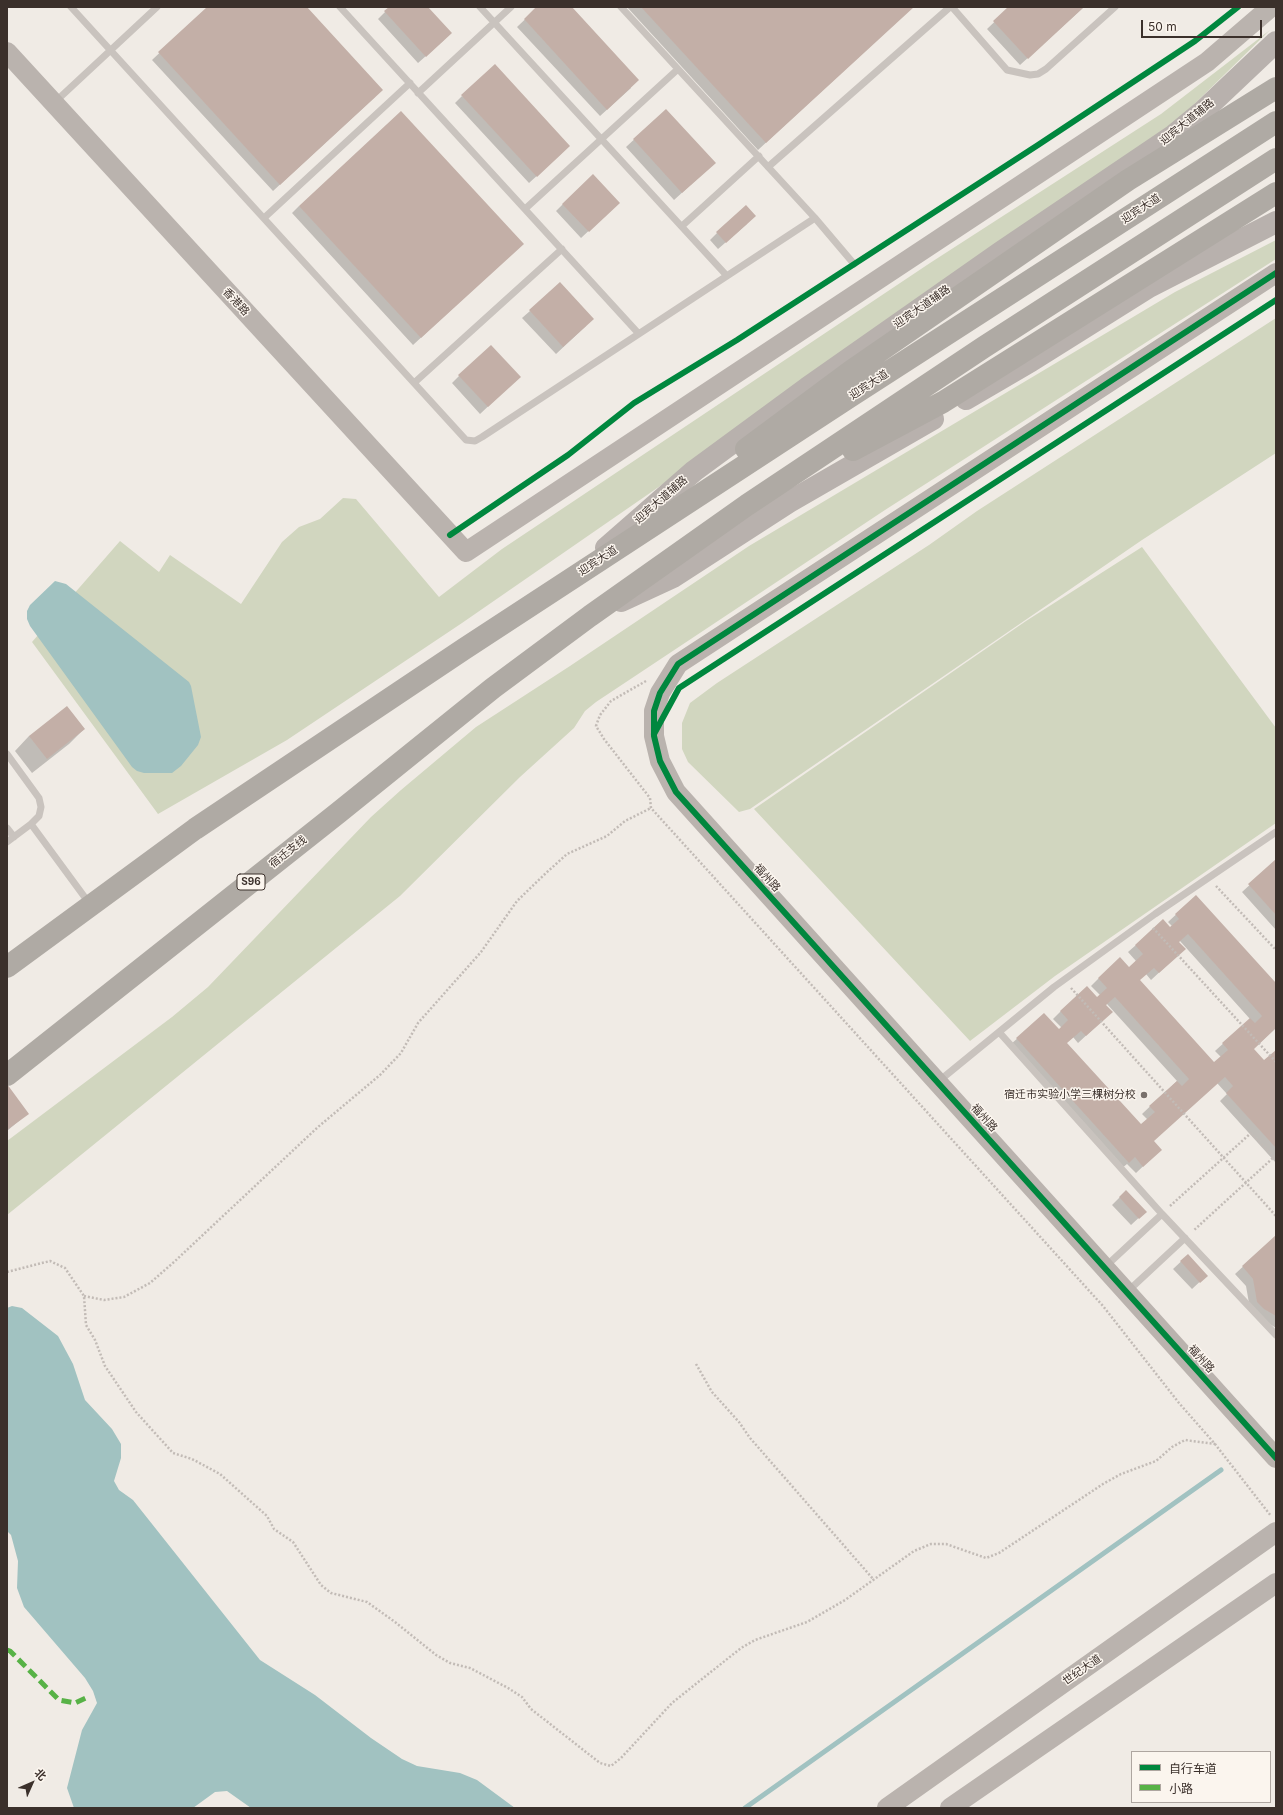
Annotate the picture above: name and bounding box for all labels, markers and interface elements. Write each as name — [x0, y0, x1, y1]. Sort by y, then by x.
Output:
scale bar — [1143, 12, 1264, 38]
text: 50 m — [1148, 19, 1177, 34]
street label: 迎宾大道辅路 — [1157, 96, 1217, 148]
street label: 迎宾大道 — [1119, 191, 1163, 227]
street label: 迎宾大道辅路 — [891, 283, 953, 331]
street label: 香港路 — [220, 285, 252, 319]
street label: 迎宾大道 — [847, 367, 891, 403]
street label: 迎宾大道辅路 — [632, 473, 690, 527]
street label: 迎宾大道 — [576, 543, 620, 579]
street label: 宿迁支线 — [267, 833, 309, 871]
street label: 福州路 — [751, 861, 783, 895]
road number: S96 — [237, 874, 265, 890]
place label: 宿迁市实验小学三棵树分校 — [1004, 1088, 1136, 1102]
marker: 宿迁市实验小学三棵树分校 — [1139, 1090, 1149, 1100]
street label: 福州路 — [968, 1101, 1000, 1135]
street label: 福州路 — [1185, 1342, 1217, 1376]
street label: 世纪大道 — [1060, 1652, 1104, 1688]
legend — [1131, 1751, 1271, 1803]
text: 自行车道 — [1169, 1761, 1217, 1776]
north arrow — [12, 1763, 52, 1803]
text: 北 — [32, 1766, 49, 1783]
text: 小路 — [1169, 1781, 1193, 1796]

